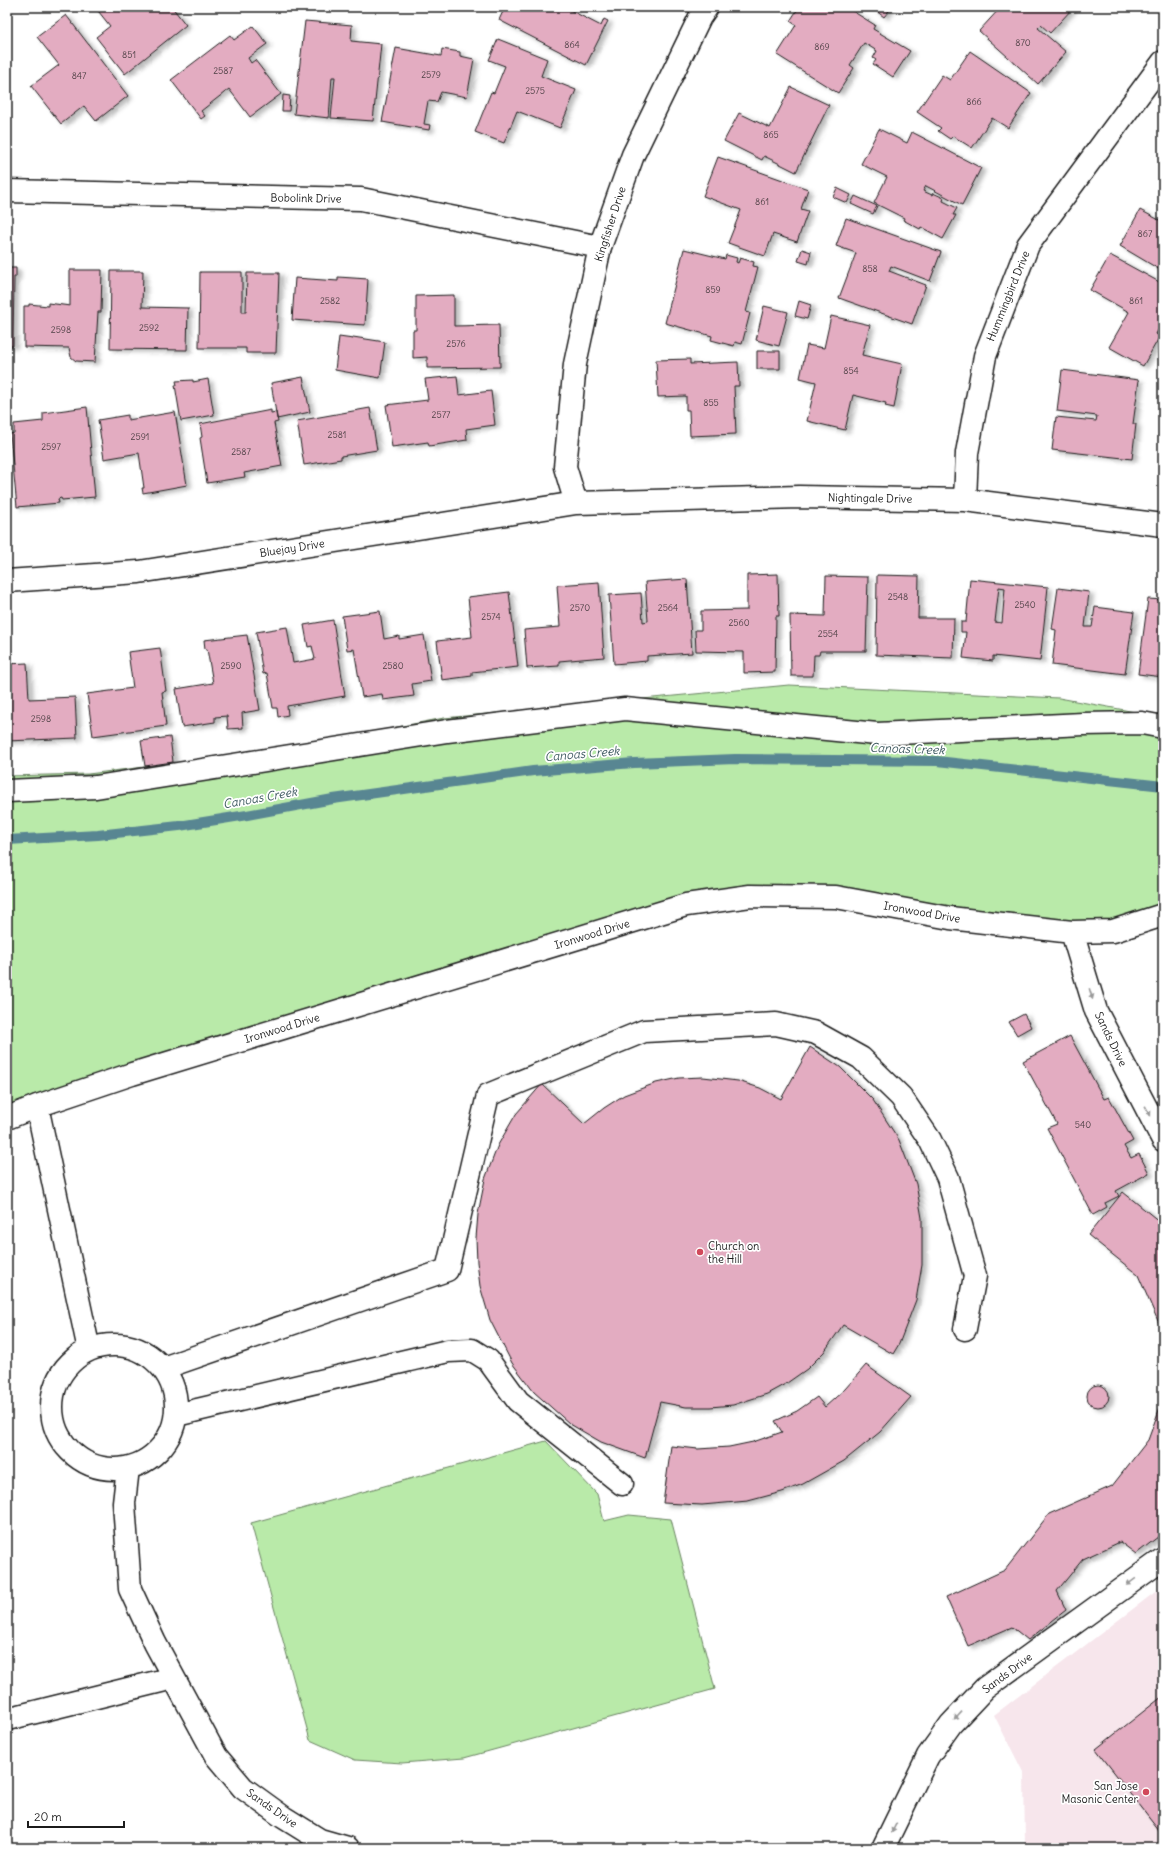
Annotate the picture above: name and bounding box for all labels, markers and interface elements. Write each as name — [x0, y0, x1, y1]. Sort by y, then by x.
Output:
house number: 870 — [1015, 37, 1031, 48]
house number: 864 — [564, 39, 580, 50]
house number: 869 — [814, 41, 830, 52]
house number: 851 — [122, 49, 136, 60]
house number: 2587 — [213, 65, 233, 76]
house number: 2579 — [421, 69, 441, 80]
house number: 847 — [72, 70, 87, 81]
house number: 2575 — [525, 85, 545, 96]
house number: 866 — [966, 96, 982, 107]
house number: 865 — [763, 129, 779, 140]
street label: Kingfisher Drive — [591, 185, 629, 263]
street label: Bobolink Drive — [270, 190, 342, 206]
house number: 861 — [755, 196, 769, 207]
house number: 867 — [1138, 228, 1153, 239]
street label: Hummingbird Drive — [983, 249, 1033, 343]
house number: 858 — [862, 263, 878, 274]
house number: 859 — [705, 284, 721, 295]
house number: 2582 — [320, 295, 340, 306]
house number: 861 — [1129, 295, 1143, 306]
house number: 2592 — [139, 322, 159, 333]
house number: 2598 — [51, 324, 71, 335]
house number: 2576 — [446, 338, 466, 349]
house number: 854 — [843, 365, 859, 376]
house number: 855 — [703, 397, 719, 408]
house number: 2577 — [432, 409, 451, 420]
house number: 2581 — [328, 429, 346, 440]
house number: 2591 — [131, 431, 149, 442]
house number: 2597 — [41, 441, 61, 452]
house number: 2587 — [231, 446, 251, 457]
street label: Nightingale Drive — [828, 490, 912, 506]
street label: Bluejay Drive — [259, 536, 326, 560]
house number: 2548 — [888, 591, 908, 602]
house number: 2540 — [1014, 599, 1036, 610]
house number: 2570 — [570, 602, 590, 613]
house number: 2564 — [658, 602, 678, 613]
house number: 2574 — [481, 611, 501, 622]
house number: 2560 — [728, 617, 750, 628]
house number: 2554 — [818, 628, 838, 639]
house number: 2590 — [220, 660, 242, 671]
house number: 2580 — [382, 660, 404, 671]
house number: 2598 — [31, 713, 51, 724]
water label: Canoas Creek — [869, 740, 946, 757]
water label: Canoas Creek — [544, 743, 621, 764]
water label: Canoas Creek — [222, 783, 299, 811]
street label: Ironwood Drive — [883, 898, 962, 926]
street label: Ironwood Drive — [553, 916, 631, 952]
one-way arrow — [1088, 988, 1094, 1000]
street label: Sands Drive — [1092, 1009, 1130, 1069]
street label: Ironwood Drive — [243, 1010, 321, 1046]
one-way arrow — [1144, 1105, 1151, 1116]
house number: 540 — [1075, 1119, 1091, 1130]
place label: Church on the Hill — [708, 1239, 759, 1266]
marker: Church on the Hill — [695, 1247, 705, 1257]
one-way arrow — [1126, 1578, 1137, 1586]
street label: Sands Drive — [979, 1650, 1035, 1696]
one-way arrow — [953, 1711, 963, 1721]
place label: San Jose Masonic Center — [1061, 1779, 1139, 1806]
street label: Sands Drive — [244, 1785, 300, 1831]
marker: San Jose Masonic Center — [1141, 1787, 1151, 1797]
scale bar — [28, 1803, 124, 1829]
text: 20 m — [34, 1809, 62, 1824]
one-way arrow — [890, 1823, 897, 1834]

